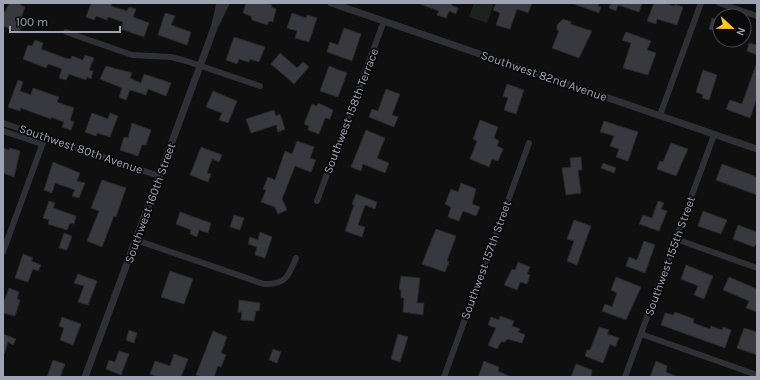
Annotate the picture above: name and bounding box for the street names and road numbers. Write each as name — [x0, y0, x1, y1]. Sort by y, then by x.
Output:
street label: Southwest 158th Terrace — [321, 46, 381, 176]
street label: Southwest 82nd Avenue — [479, 48, 609, 104]
street label: Southwest 80th Avenue — [17, 121, 145, 177]
street label: Southwest 160th Street — [122, 141, 178, 265]
street label: Southwest 155th Street — [642, 194, 698, 318]
street label: Southwest 157th Street — [458, 198, 514, 321]

